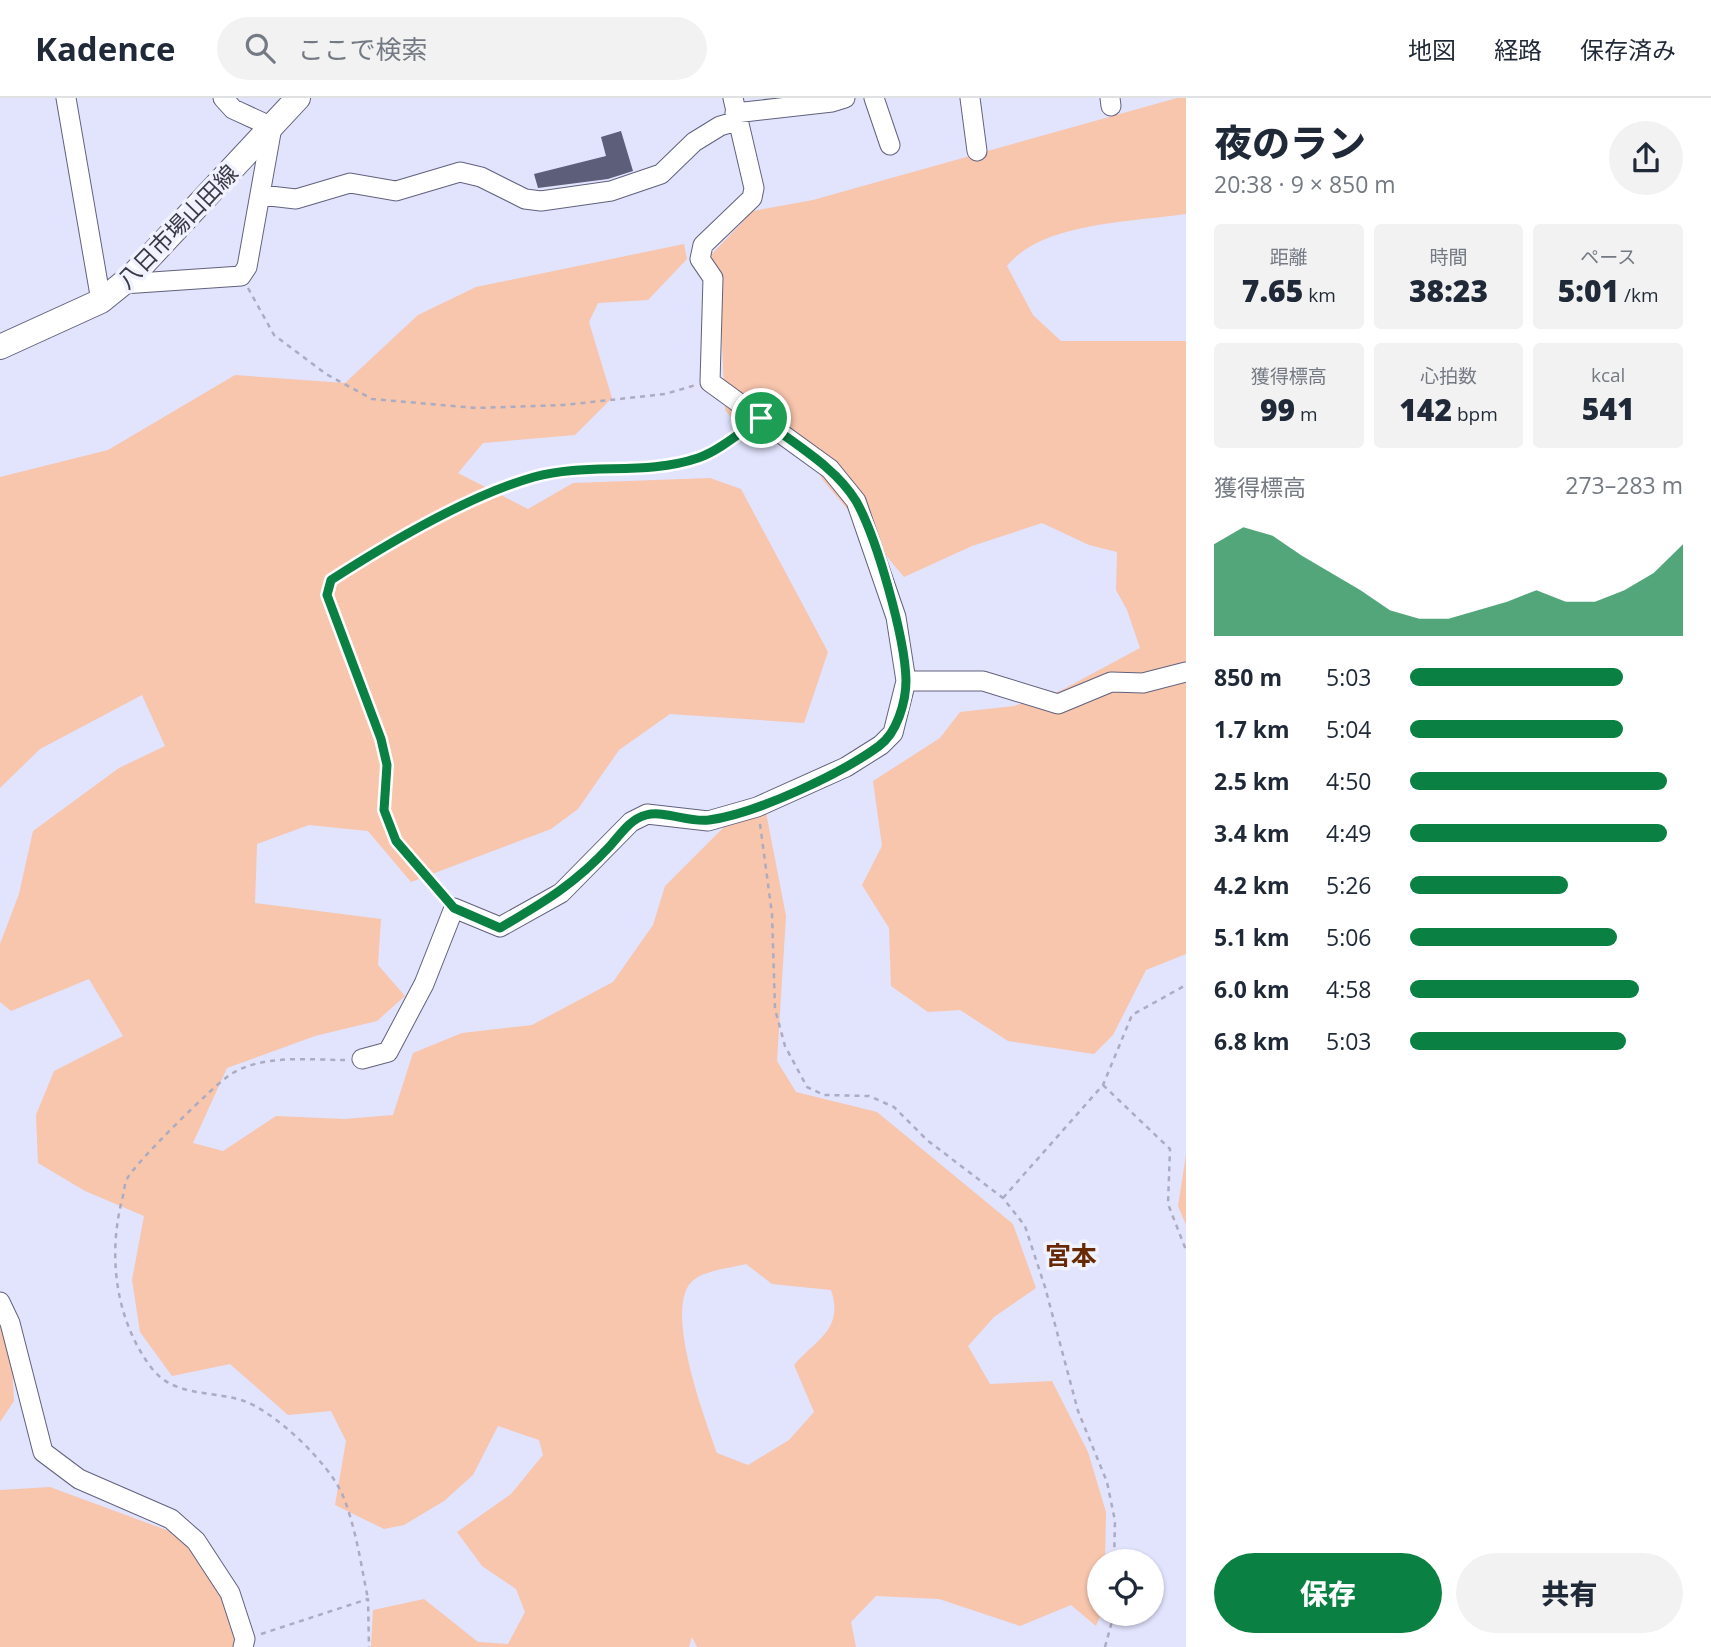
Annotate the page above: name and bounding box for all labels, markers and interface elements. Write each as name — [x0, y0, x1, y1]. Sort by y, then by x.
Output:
search box — [217, 17, 707, 80]
text: Kadence — [35, 26, 175, 71]
icon: search — [241, 29, 279, 67]
text: ここで検索 — [297, 31, 427, 67]
text: 地図 — [1408, 33, 1456, 66]
text: 経路 — [1494, 33, 1542, 66]
text: 保存済み — [1580, 33, 1676, 66]
text: 夜のラン — [1214, 116, 1366, 168]
button: share — [1609, 121, 1683, 195]
street label: 八日市場山田線 — [110, 157, 244, 295]
text: 20:38 · 9 × 850 m — [1214, 168, 1396, 200]
text: 距離 — [1270, 244, 1308, 270]
text: 時間 — [1429, 244, 1468, 270]
text: ペース — [1580, 244, 1636, 270]
text: 7.65 — [1242, 270, 1303, 311]
text: 38:23 — [1409, 270, 1488, 311]
text: 5:01 — [1558, 270, 1619, 311]
text: km — [1303, 282, 1336, 308]
text: /km — [1619, 282, 1659, 308]
text: kcal — [1591, 362, 1625, 388]
text: 獲得標高 — [1251, 363, 1327, 389]
text: 心拍数 — [1420, 363, 1477, 389]
pin — [731, 388, 791, 448]
text: 541 — [1582, 388, 1635, 429]
text: 99 — [1260, 389, 1295, 430]
text: 142 — [1399, 389, 1452, 430]
icon: arrive — [742, 399, 780, 437]
text: m — [1295, 401, 1318, 427]
text: bpm — [1452, 401, 1498, 427]
text: 273–283 m — [1565, 469, 1683, 501]
text: 獲得標高 — [1214, 471, 1306, 503]
text: 850 m — [1214, 661, 1282, 693]
text: 5:03 — [1326, 661, 1372, 693]
text: 1.7 km — [1214, 713, 1290, 745]
text: 5:04 — [1326, 713, 1372, 745]
text: 2.5 km — [1214, 765, 1290, 797]
text: 4:50 — [1326, 765, 1372, 797]
text: 3.4 km — [1214, 817, 1290, 849]
text: 4:49 — [1326, 817, 1372, 849]
text: 4.2 km — [1214, 869, 1290, 901]
text: 5:26 — [1326, 869, 1372, 901]
text: 5.1 km — [1214, 921, 1290, 953]
text: 5:06 — [1326, 921, 1372, 953]
text: 6.0 km — [1214, 973, 1290, 1005]
text: 4:58 — [1326, 973, 1372, 1005]
text: 6.8 km — [1214, 1025, 1290, 1057]
text: 5:03 — [1326, 1025, 1372, 1057]
district label: 宮本 — [1045, 1237, 1097, 1273]
map controls — [1087, 1549, 1164, 1626]
button: locate — [1087, 1549, 1164, 1626]
button: 保存 — [1214, 1553, 1442, 1633]
button: 共有 — [1456, 1553, 1683, 1633]

